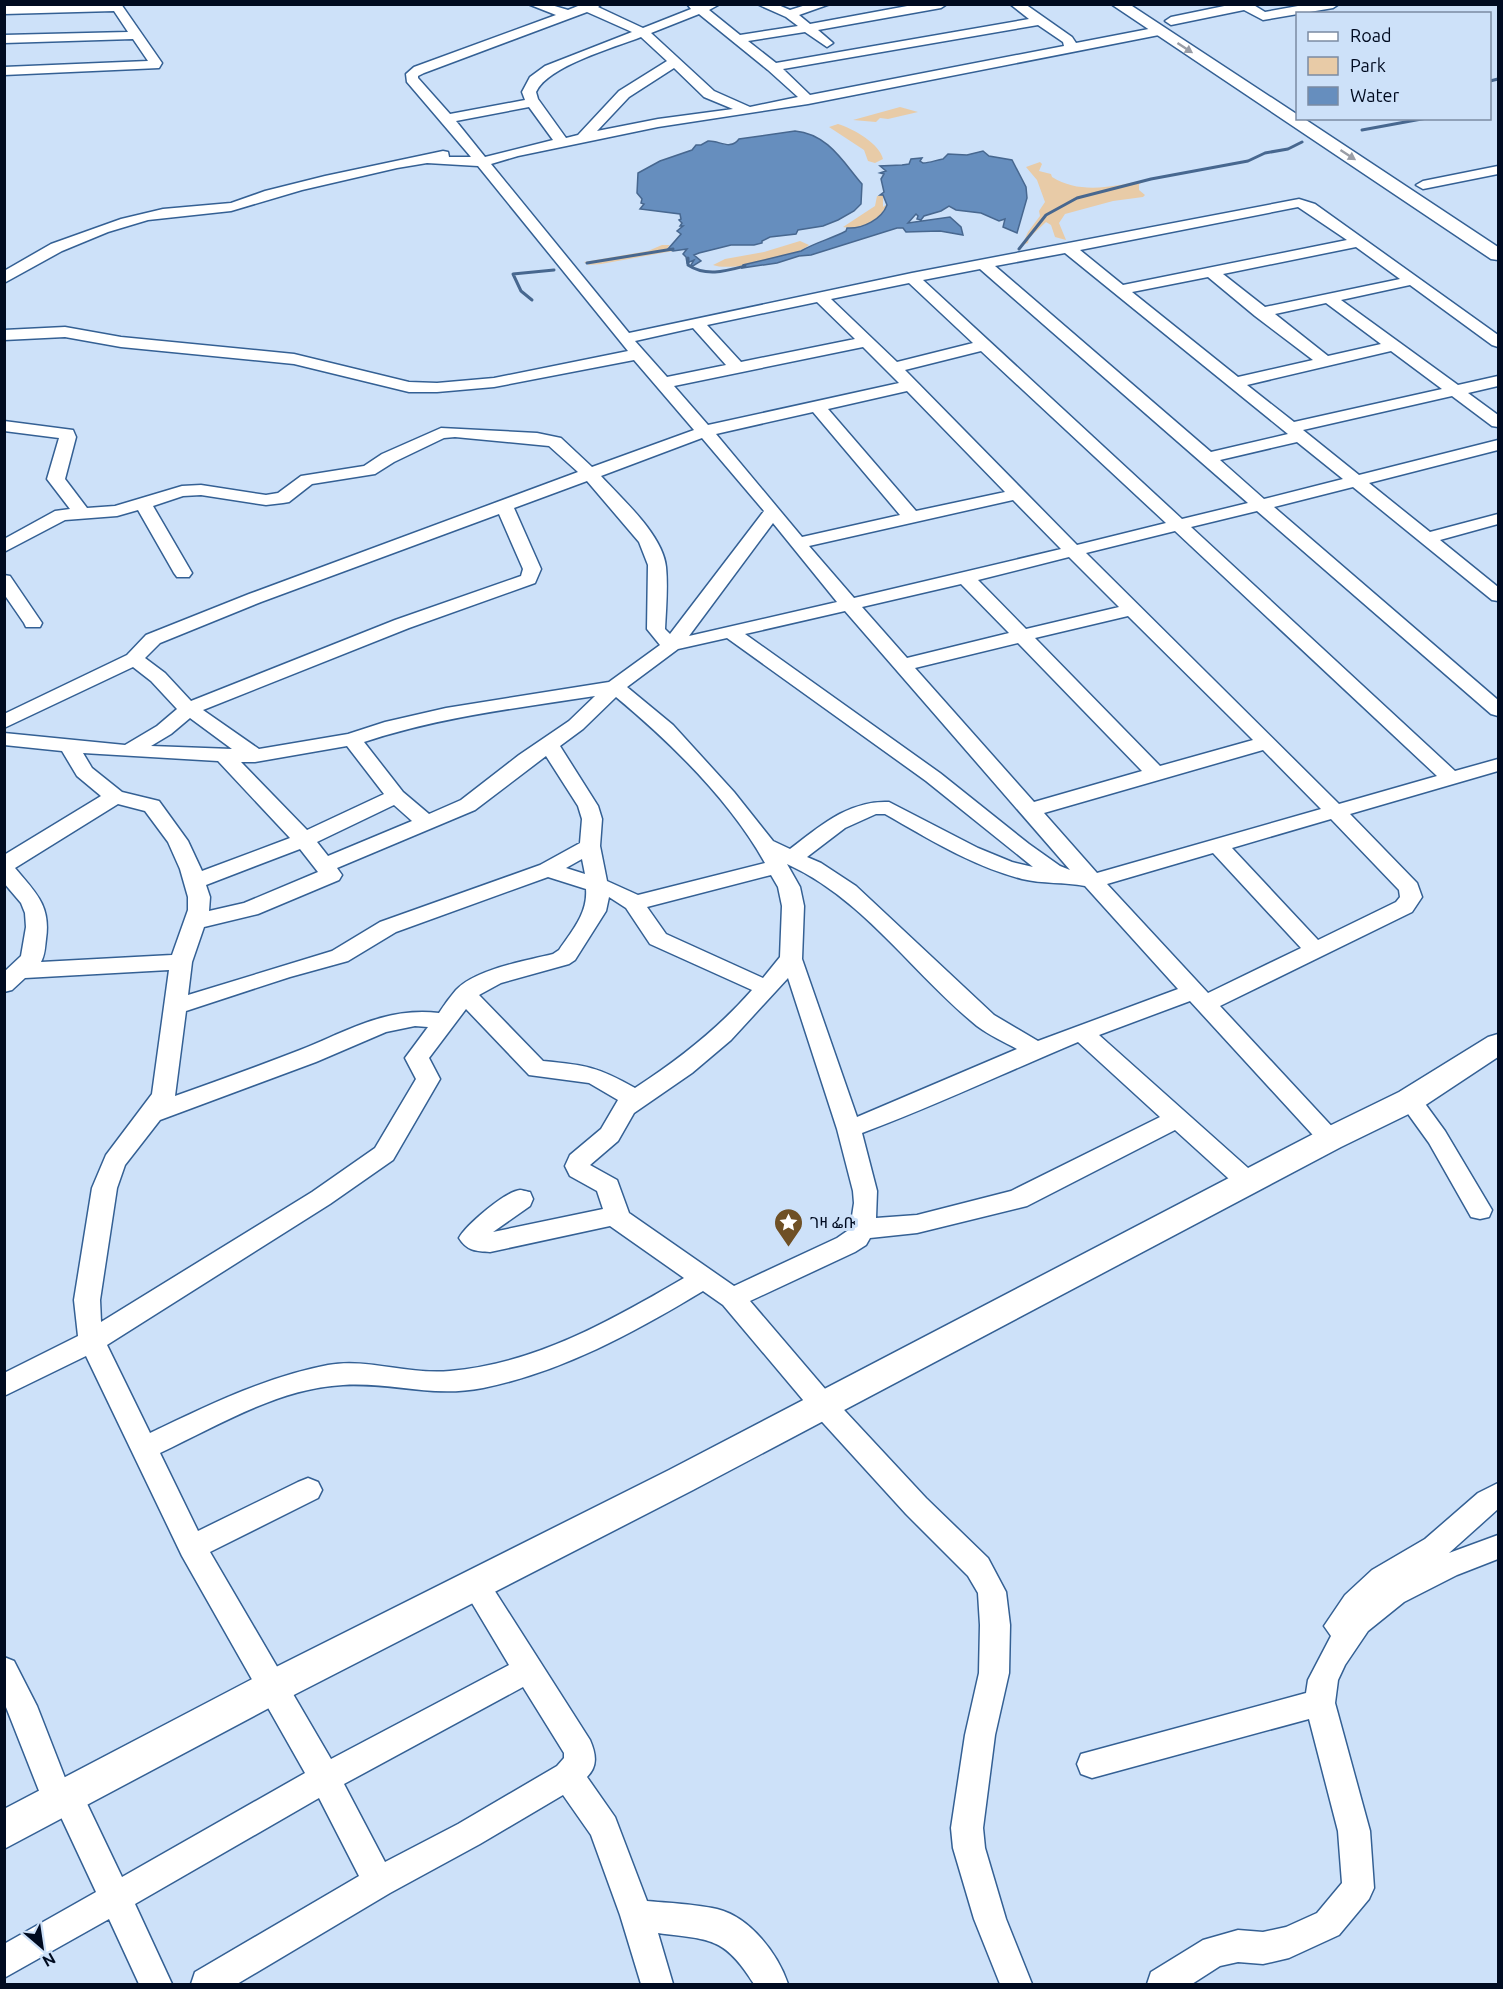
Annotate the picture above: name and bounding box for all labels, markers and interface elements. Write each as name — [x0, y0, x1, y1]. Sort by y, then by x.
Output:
legend — [1296, 12, 1491, 120]
text: Road — [1350, 25, 1392, 45]
one-way arrow — [1176, 42, 1192, 54]
text: Park — [1350, 55, 1386, 75]
text: Water — [1350, 85, 1400, 105]
one-way arrow — [1339, 149, 1355, 161]
place icon: ገዛ ፌቡ — [773, 1206, 805, 1248]
place label: ገዛ ፌቡ — [810, 1213, 855, 1231]
north arrow — [12, 1917, 72, 1977]
text: N — [40, 1949, 59, 1971]

